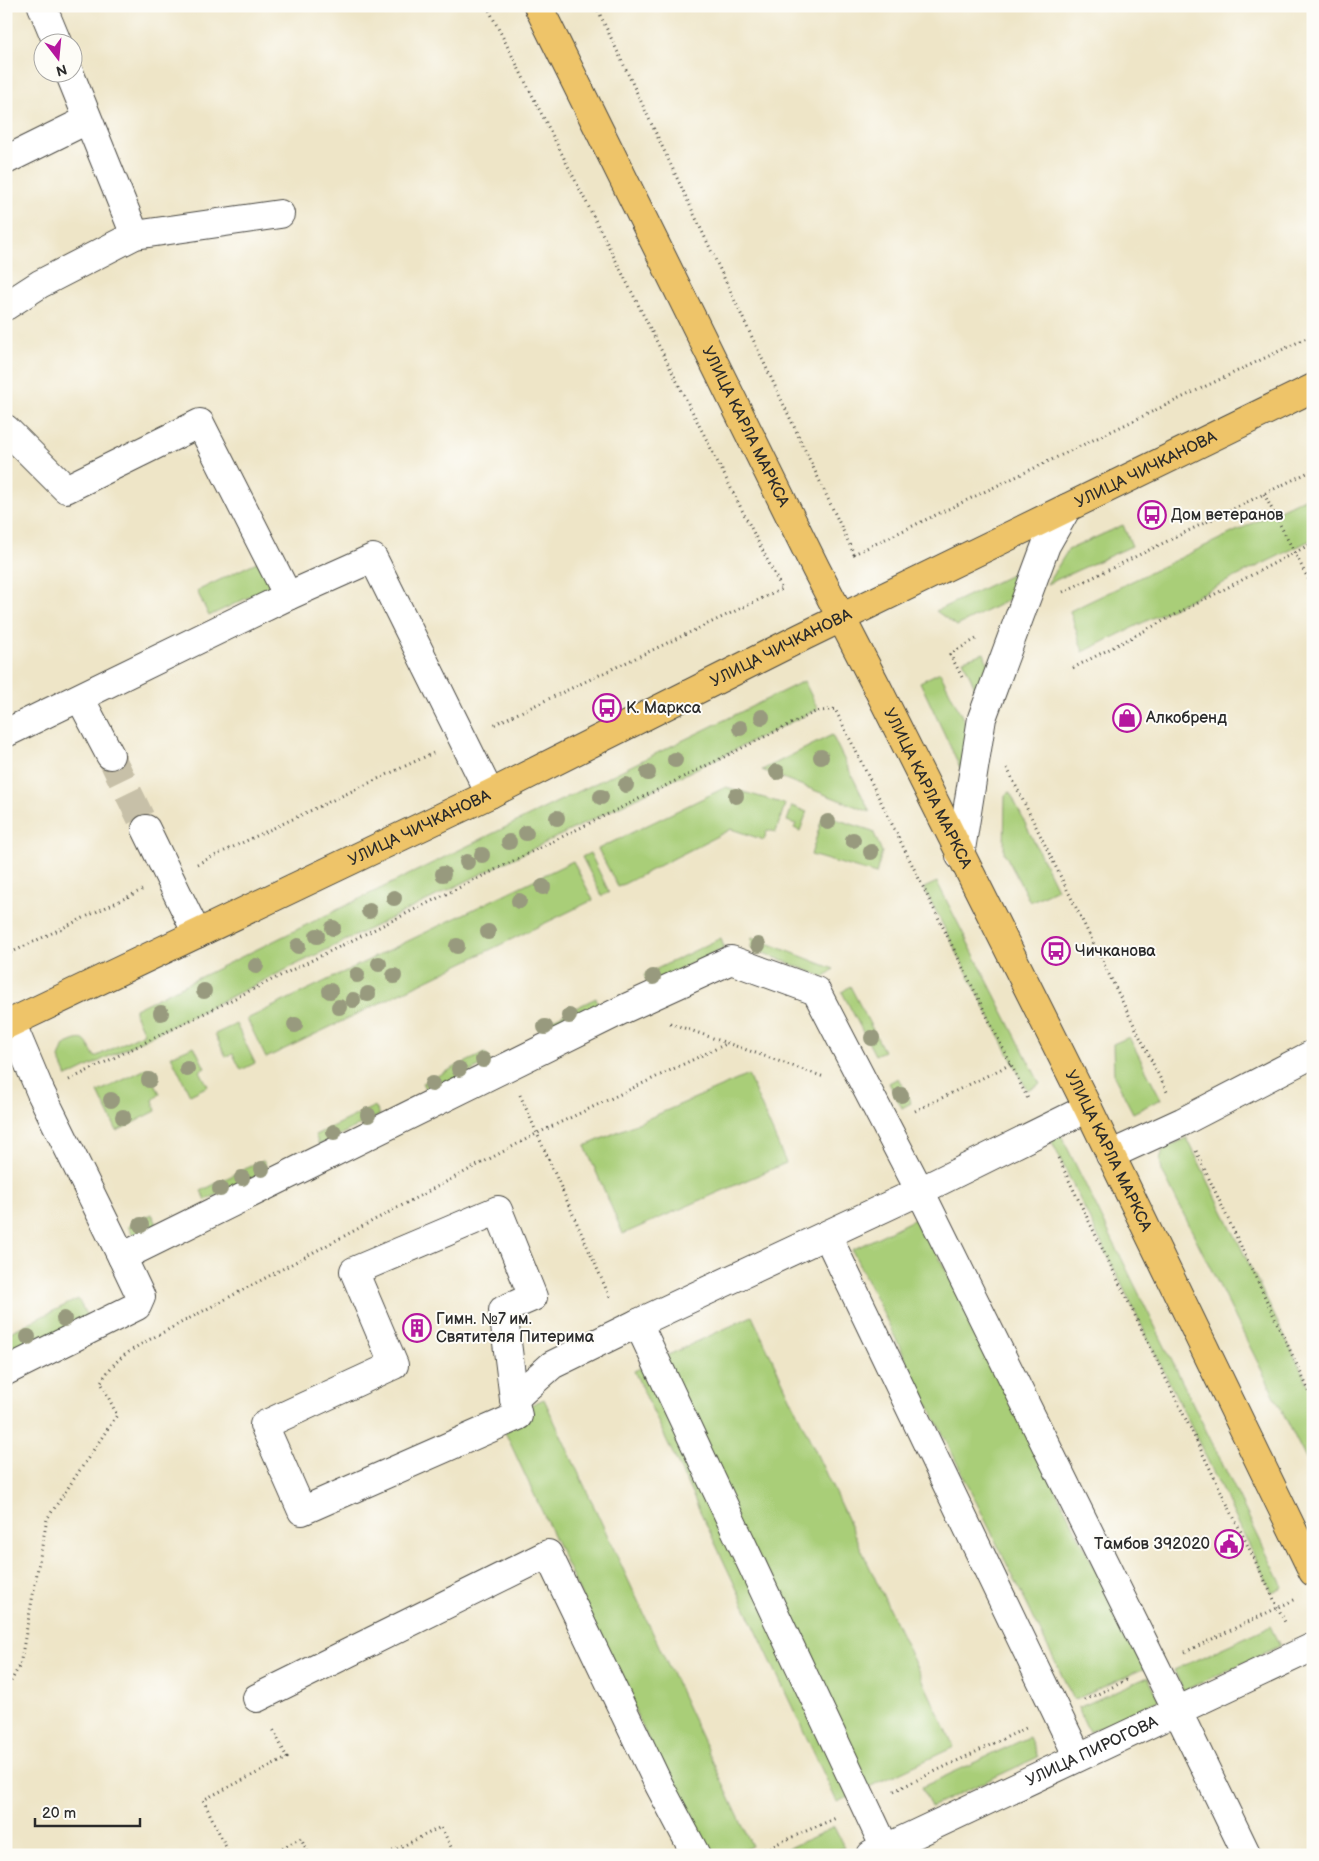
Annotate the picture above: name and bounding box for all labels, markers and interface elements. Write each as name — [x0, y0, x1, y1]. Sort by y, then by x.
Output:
north arrow — [32, 32, 82, 82]
text: N — [54, 60, 69, 80]
street label: УЛИЦА КАРЛА МАРКСА — [698, 343, 793, 510]
street label: УЛИЦА ЧИЧКАНОВА — [1072, 427, 1220, 512]
bus stop icon: Дом ветеранов — [1137, 500, 1167, 530]
place label: Дом ветеранов — [1171, 506, 1284, 525]
street label: УЛИЦА ЧИЧКАНОВА — [707, 605, 855, 691]
bus stop icon: К. Маркса — [592, 693, 622, 723]
place label: К. Маркса — [626, 699, 702, 718]
shop icon: Алкобренд — [1112, 703, 1142, 733]
street label: УЛИЦА КАРЛА МАРКСА — [880, 705, 976, 872]
place label: Алкобренд — [1145, 709, 1227, 728]
street label: УЛИЦА ЧИЧКАНОВА — [345, 786, 494, 870]
bus stop icon: Чичканова — [1041, 936, 1071, 966]
place label: Чичканова — [1075, 942, 1156, 961]
street label: УЛИЦА КАРЛА МАРКСА — [1061, 1067, 1156, 1235]
place label: Гимн. №7 им. Святителя Питерима — [436, 1310, 595, 1347]
building icon: Гимн. №7 им. Святителя Питерима — [402, 1313, 432, 1343]
public building icon: Тамбов 392020 — [1214, 1529, 1244, 1559]
place label: Тамбов 392020 — [1094, 1535, 1210, 1554]
street label: УЛИЦА ПИРОГОВА — [1023, 1712, 1161, 1790]
scale bar — [35, 1796, 140, 1828]
text: 20 m — [42, 1804, 76, 1823]

